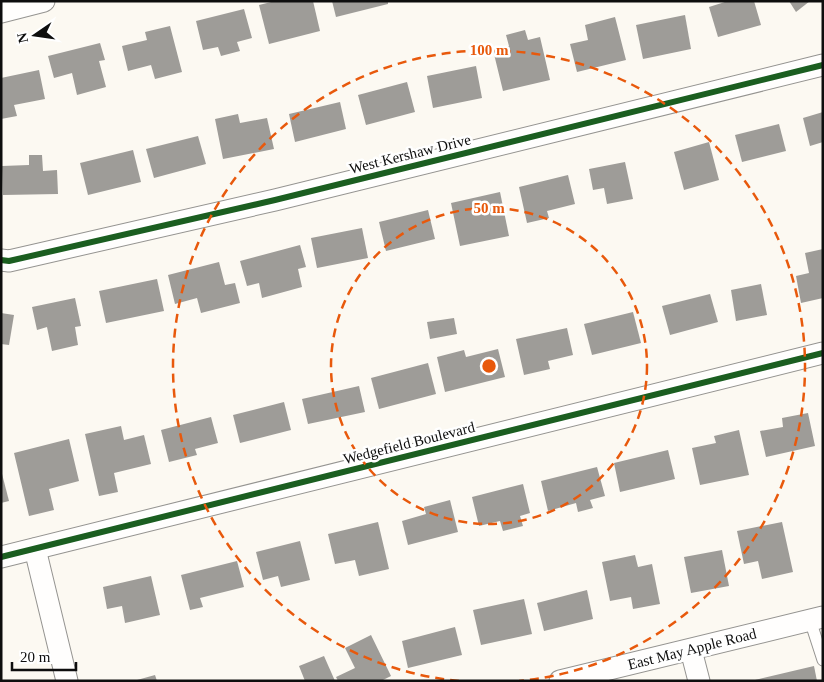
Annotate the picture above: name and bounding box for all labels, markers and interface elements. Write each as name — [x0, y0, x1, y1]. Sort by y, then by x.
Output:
north arrow — [10, 10, 60, 60]
text: N — [14, 31, 31, 44]
text: 100 m — [470, 42, 509, 58]
street label: West Kershaw Drive — [348, 131, 473, 177]
text: 50 m — [473, 200, 505, 216]
centre of rings — [480, 357, 498, 375]
street label: Wedgefield Boulevard — [342, 419, 477, 467]
street label: East May Apple Road — [626, 625, 758, 673]
scale bar — [12, 640, 76, 672]
text: 20 m — [20, 649, 51, 665]

